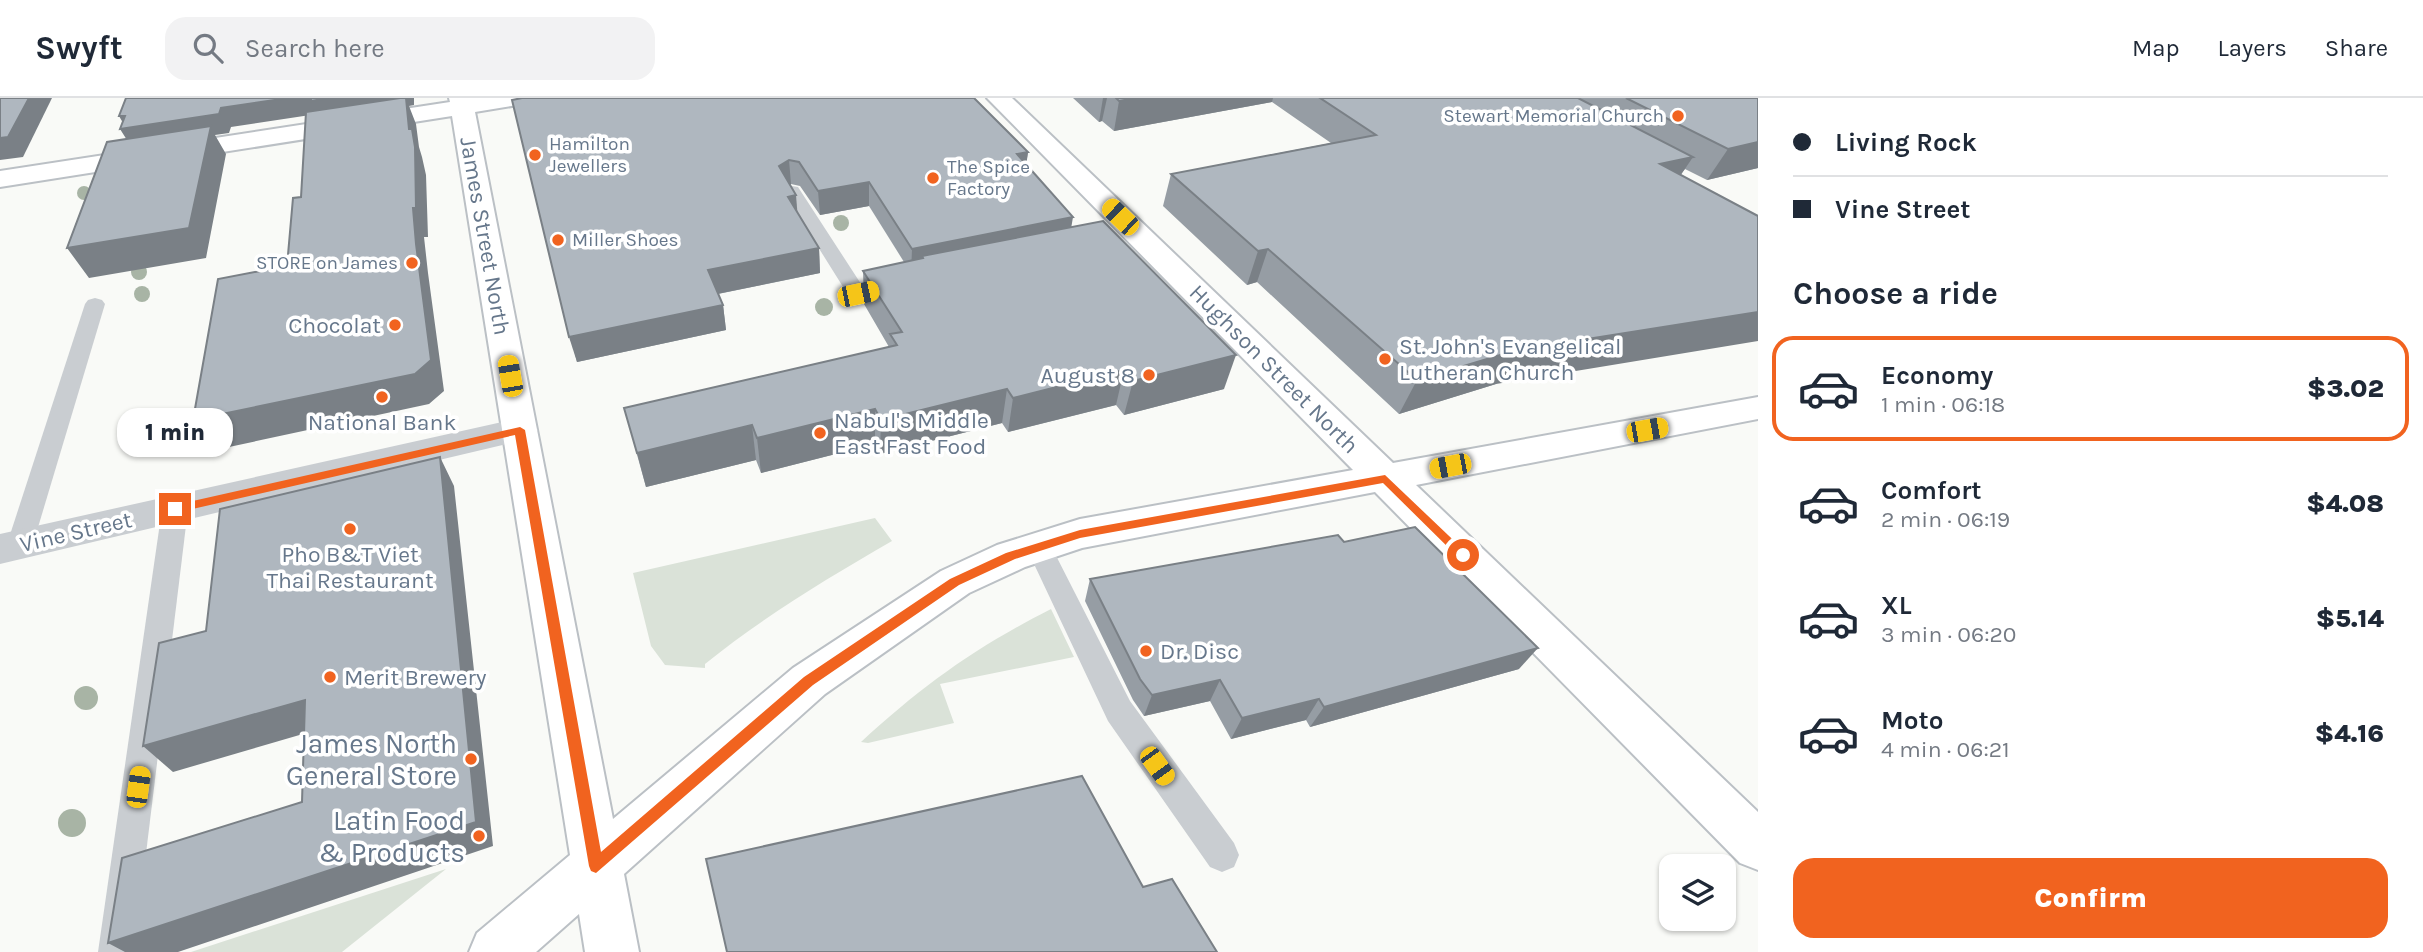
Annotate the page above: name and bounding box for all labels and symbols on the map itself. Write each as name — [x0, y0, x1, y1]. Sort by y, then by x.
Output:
place label: Stewart Memorial Church — [1443, 105, 1664, 127]
marker: Stewart Memorial Church — [1670, 108, 1686, 124]
place label: Hamilton Jewellers — [549, 133, 630, 177]
street label: James Street North — [454, 135, 516, 337]
marker: Hamilton Jewellers — [527, 147, 543, 163]
place label: The Spice Factory — [947, 156, 1030, 200]
marker: The Spice Factory — [925, 170, 941, 186]
car — [1098, 195, 1143, 239]
place label: Miller Shoes — [572, 229, 679, 251]
marker: Miller Shoes — [550, 232, 566, 248]
place label: STORE on James — [256, 252, 398, 274]
marker: STORE on James — [404, 255, 420, 271]
car — [836, 279, 881, 309]
street label: Hughson Street North — [1184, 279, 1364, 459]
place label: Chocolat — [288, 312, 381, 339]
marker: Chocolat — [387, 317, 403, 333]
place label: St. John's Evangelical Lutheran Church — [1399, 333, 1621, 386]
marker: St. John's Evangelical Lutheran Church — [1377, 351, 1393, 367]
car — [497, 353, 524, 399]
place label: August 8 — [1041, 362, 1135, 389]
marker: August 8 — [1141, 367, 1157, 383]
marker: National Bank — [374, 389, 390, 405]
place label: Nabul's Middle East Fast Food — [834, 407, 989, 460]
callout: 1 min — [117, 408, 233, 456]
place label: National Bank — [308, 409, 456, 436]
car — [1625, 416, 1670, 444]
marker: Nabul's Middle East Fast Food — [812, 425, 828, 441]
car — [1428, 452, 1473, 480]
route end — [159, 493, 191, 525]
street label: Vine Street — [17, 506, 135, 558]
marker: Pho B&T Viet Thai Restaurant — [342, 521, 358, 537]
route start — [1447, 539, 1479, 571]
place label: Pho B&T Viet Thai Restaurant — [266, 541, 434, 594]
place label: Dr. Disc — [1160, 638, 1239, 665]
marker: Dr. Disc — [1138, 643, 1154, 659]
place label: Merit Brewery — [344, 664, 487, 691]
marker: Merit Brewery — [322, 669, 338, 685]
place label: James North General Store — [286, 727, 457, 792]
car — [1137, 743, 1178, 789]
marker: James North General Store — [463, 751, 479, 767]
car — [125, 765, 152, 809]
place label: Latin Food & Products — [319, 804, 465, 869]
marker: Latin Food & Products — [471, 828, 487, 844]

